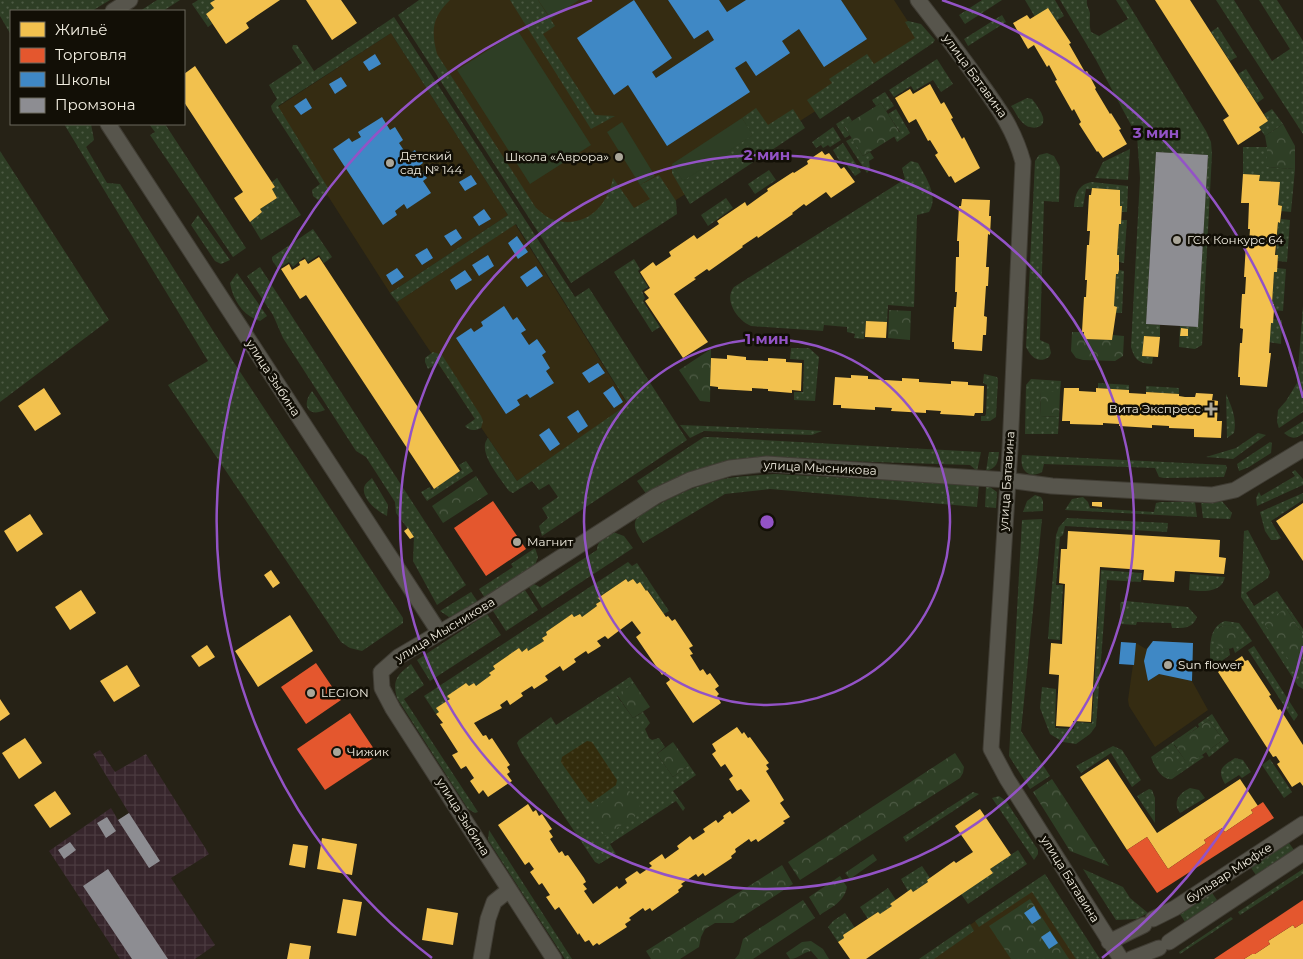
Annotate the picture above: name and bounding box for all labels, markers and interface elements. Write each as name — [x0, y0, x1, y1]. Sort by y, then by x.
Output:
legend — [10, 10, 185, 125]
text: Жильё — [55, 20, 108, 39]
street label: улица Батавина — [939, 30, 1011, 120]
text: Торговля — [55, 45, 127, 64]
text: Школы — [55, 70, 111, 89]
text: Промзона — [55, 95, 135, 114]
text: 3 мин — [1132, 123, 1179, 142]
text: 2 мин — [744, 145, 790, 164]
place label: Детский сад № 144 — [400, 148, 463, 177]
place label: Школа «Аврора» — [505, 149, 609, 164]
marker: Школа «Аврора» — [613, 151, 625, 163]
marker: Детский сад № 144 — [384, 157, 396, 169]
place label: ГСК Конкурс 64 — [1187, 232, 1284, 247]
marker: ГСК Конкурс 64 — [1171, 234, 1183, 246]
text: 1 мин — [745, 329, 789, 348]
street label: улица Зыбина — [242, 336, 304, 419]
place label: Вита Экспресс — [1109, 401, 1201, 416]
marker: Вита Экспресс — [1205, 403, 1217, 415]
street label: улица Батавина — [995, 431, 1017, 532]
street label: улица Мысникова — [762, 457, 877, 478]
centre of rings — [758, 513, 776, 531]
place label: Магнит — [527, 534, 574, 549]
marker: Магнит — [511, 536, 523, 548]
street label: улица Мысникова — [391, 594, 497, 666]
place label: Sun flower — [1178, 657, 1242, 672]
marker: Sun flower — [1162, 659, 1174, 671]
place label: LEGION — [321, 685, 369, 700]
marker: LEGION — [305, 687, 317, 699]
place label: Чижик — [347, 744, 389, 759]
marker: Чижик — [331, 746, 343, 758]
street label: улица Зыбина — [433, 774, 493, 858]
street label: улица Батавина — [1037, 832, 1103, 925]
street label: бульвар Мюфке — [1183, 839, 1275, 906]

